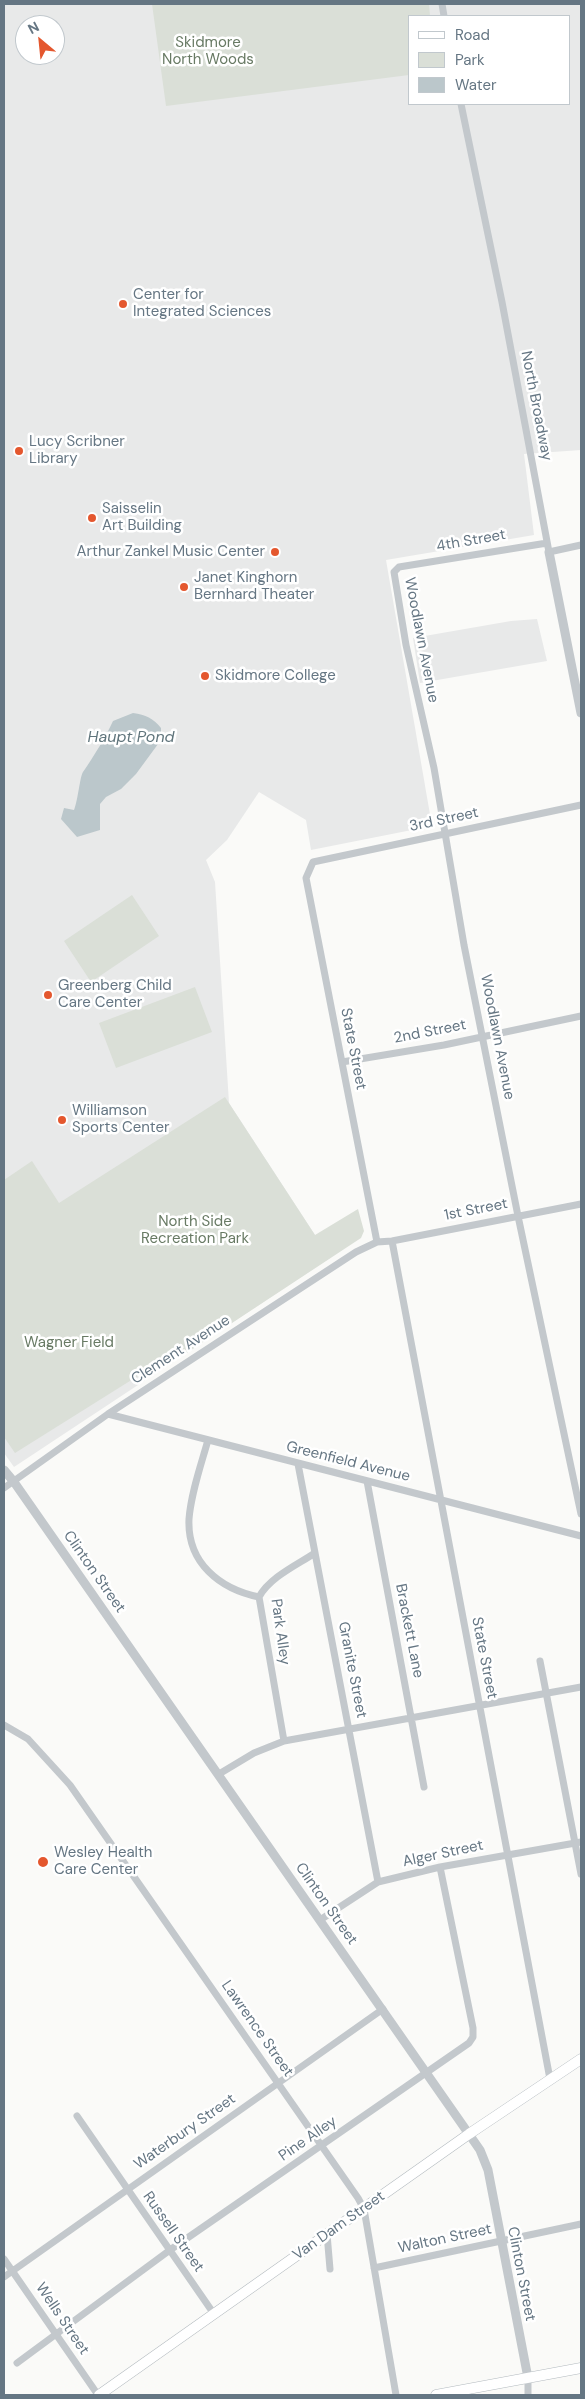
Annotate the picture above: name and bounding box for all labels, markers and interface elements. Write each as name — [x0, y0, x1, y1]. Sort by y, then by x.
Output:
north arrow — [15, 15, 65, 65]
legend — [408, 15, 570, 105]
text: N — [25, 17, 42, 38]
text: Road — [455, 25, 490, 45]
park label: Skidmore North Woods — [162, 34, 254, 69]
text: Park — [455, 50, 485, 70]
text: Water — [455, 75, 496, 95]
place label: Center for Integrated Sciences — [133, 286, 271, 321]
marker: Center for Integrated Sciences — [117, 298, 129, 310]
street label: North Broadway — [517, 350, 555, 462]
place label: Lucy Scribner Library — [29, 433, 125, 468]
marker: Lucy Scribner Library — [13, 445, 25, 457]
place label: Saisselin Art Building — [102, 500, 182, 535]
marker: Saisselin Art Building — [86, 512, 98, 524]
street label: 4th Street — [435, 526, 507, 556]
place label: Arthur Zankel Music Center — [77, 543, 265, 561]
marker: Arthur Zankel Music Center — [269, 546, 281, 558]
place label: Janet Kinghorn Bernhard Theater — [194, 569, 314, 604]
street label: Woodlawn Avenue — [400, 576, 442, 704]
marker: Janet Kinghorn Bernhard Theater — [178, 581, 190, 593]
place label: Skidmore College — [215, 667, 336, 685]
marker: Skidmore College — [199, 670, 211, 682]
water label: Haupt Pond — [87, 728, 175, 748]
street label: 3rd Street — [408, 804, 480, 836]
street label: Woodlawn Avenue — [476, 973, 518, 1101]
place label: Greenberg Child Care Center — [58, 977, 172, 1012]
marker: Greenberg Child Care Center — [42, 989, 54, 1001]
street label: State Street — [336, 1006, 370, 1092]
street label: 2nd Street — [392, 1016, 468, 1048]
place label: Williamson Sports Center — [72, 1102, 170, 1137]
marker: Williamson Sports Center — [56, 1114, 68, 1126]
street label: 1st Street — [443, 1195, 509, 1225]
park label: North Side Recreation Park — [141, 1213, 249, 1248]
street label: Clement Avenue — [128, 1311, 234, 1389]
park label: Wagner Field — [24, 1334, 114, 1352]
street label: Greenfield Avenue — [284, 1438, 412, 1486]
street label: Clinton Street — [59, 1528, 129, 1616]
street label: Brackett Lane — [391, 1582, 427, 1680]
street label: Park Alley — [266, 1598, 294, 1666]
street label: State Street — [467, 1615, 501, 1701]
street label: Granite Street — [334, 1620, 370, 1720]
street label: Alger Street — [401, 1837, 485, 1871]
place label: Wesley Health Care Center — [54, 1844, 152, 1879]
marker: Wesley Health Care Center — [36, 1855, 50, 1869]
street label: Clinton Street — [291, 1860, 361, 1948]
street label: Lawrence Street — [217, 1977, 297, 2081]
street label: Waterbury Street — [131, 2090, 239, 2174]
street label: Pine Alley — [276, 2113, 340, 2165]
street label: Russell Street — [139, 2188, 207, 2276]
street label: Van Dam Street — [289, 2188, 389, 2264]
street label: Walton Street — [397, 2220, 493, 2258]
street label: Clinton Street — [503, 2225, 539, 2323]
street label: Wells Street — [31, 2280, 93, 2358]

